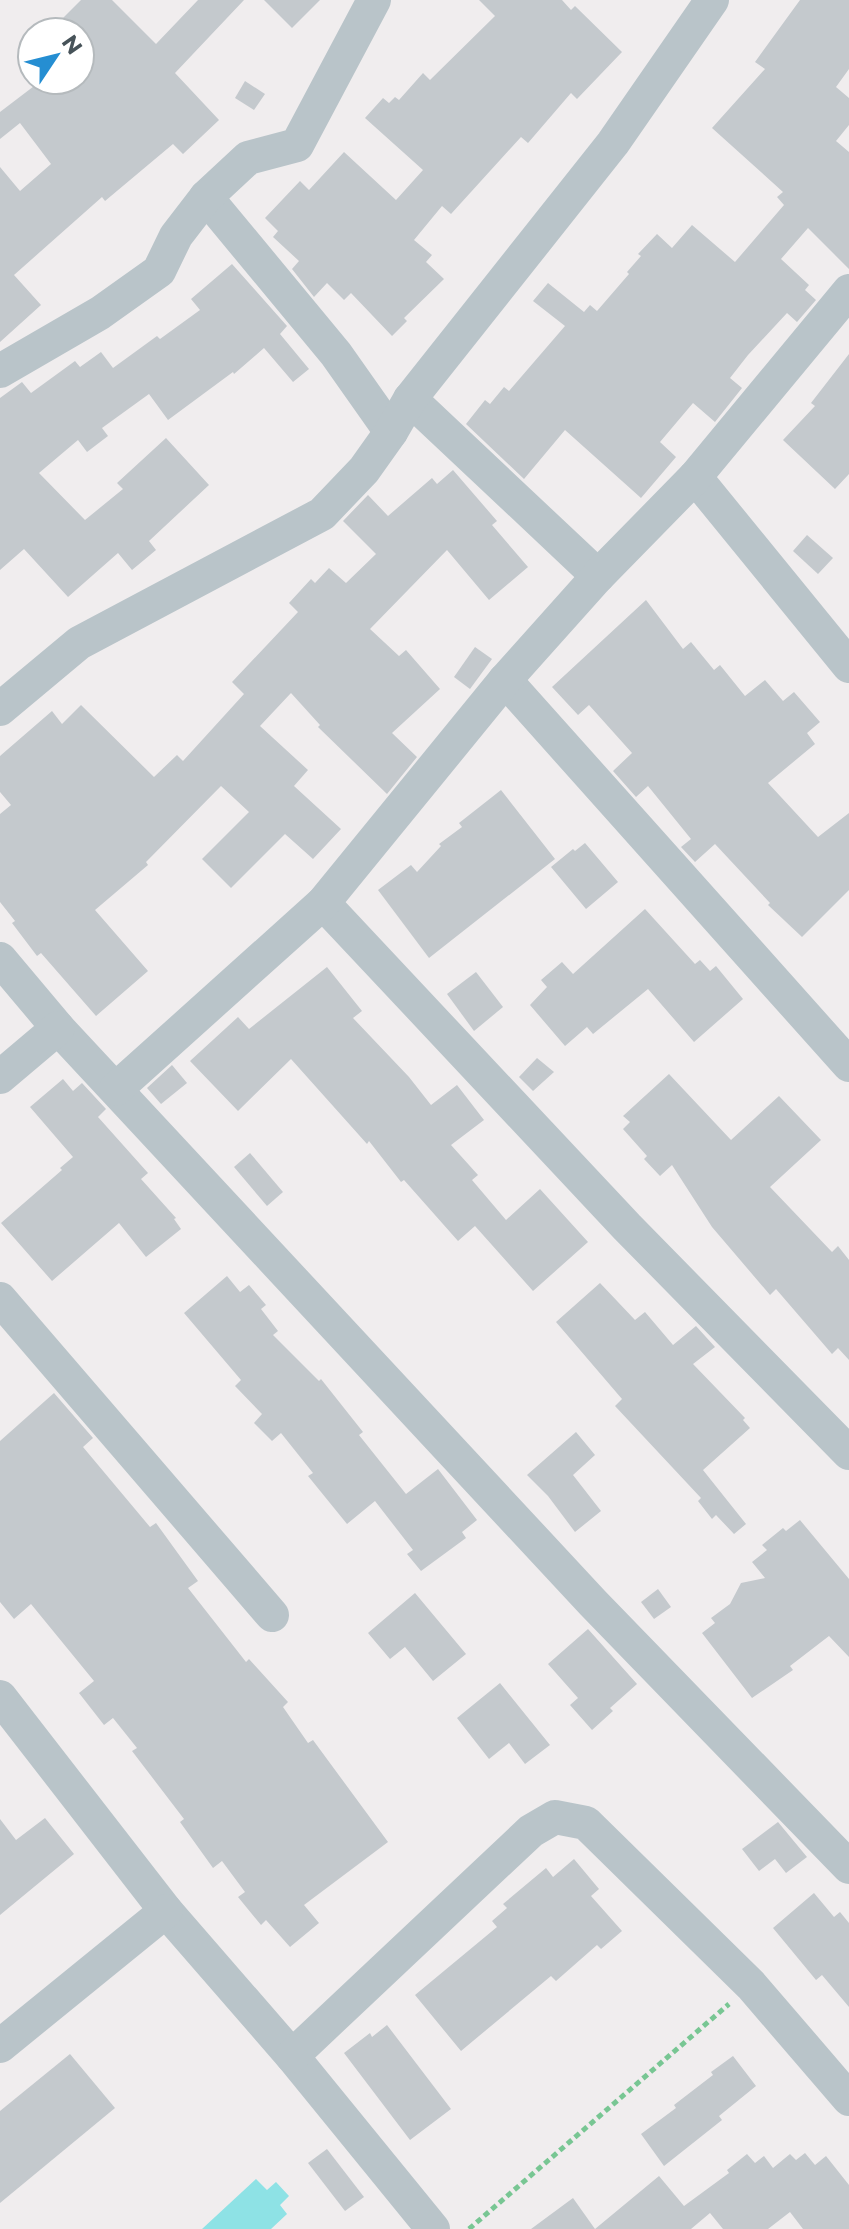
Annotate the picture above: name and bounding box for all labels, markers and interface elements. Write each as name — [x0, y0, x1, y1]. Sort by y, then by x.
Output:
north arrow — [16, 16, 96, 96]
text: N — [56, 30, 88, 60]

